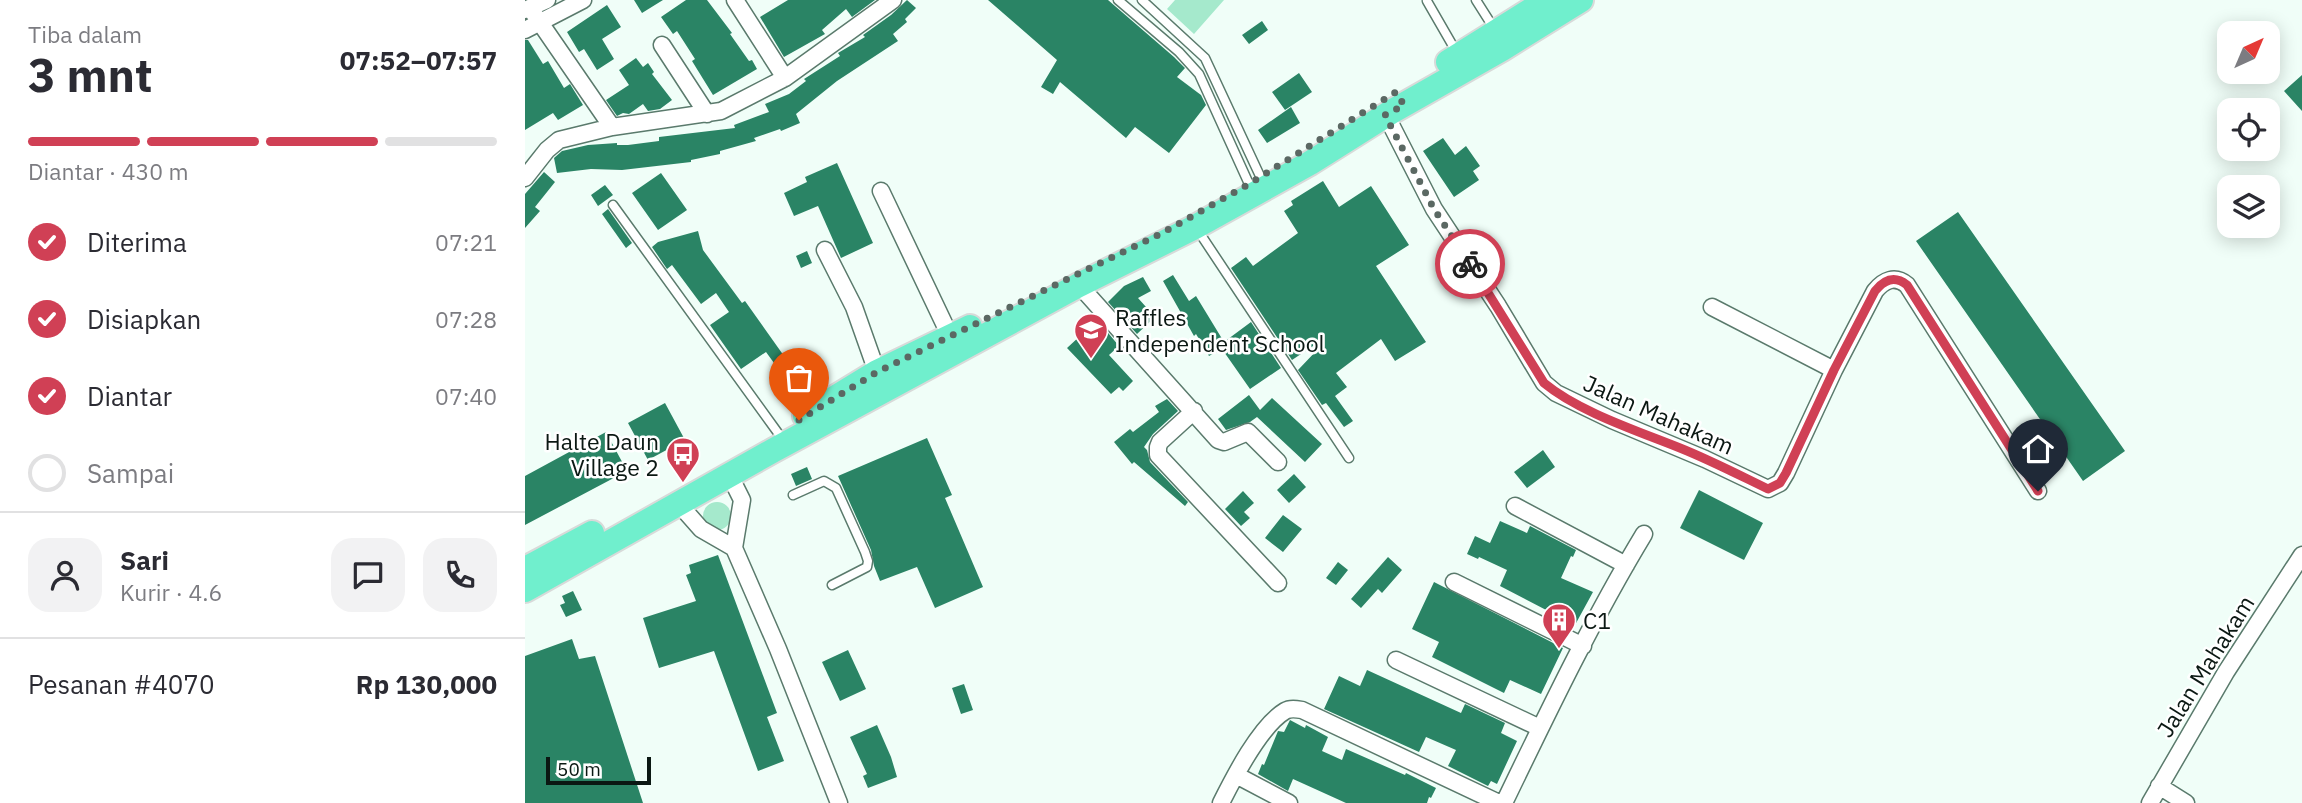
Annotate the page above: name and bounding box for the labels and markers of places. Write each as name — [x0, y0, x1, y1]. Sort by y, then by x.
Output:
place label: Raffles Independent School — [1115, 302, 1325, 358]
school or university icon: Raffles Independent School — [1072, 311, 1110, 360]
pin — [769, 348, 829, 420]
pin — [2008, 419, 2068, 491]
place label: Halte Daun Village 2 — [544, 426, 659, 482]
bus stop icon: Halte Daun Village 2 — [664, 435, 702, 484]
building icon: C1 — [1540, 601, 1578, 650]
place label: C1 — [1583, 605, 1611, 635]

